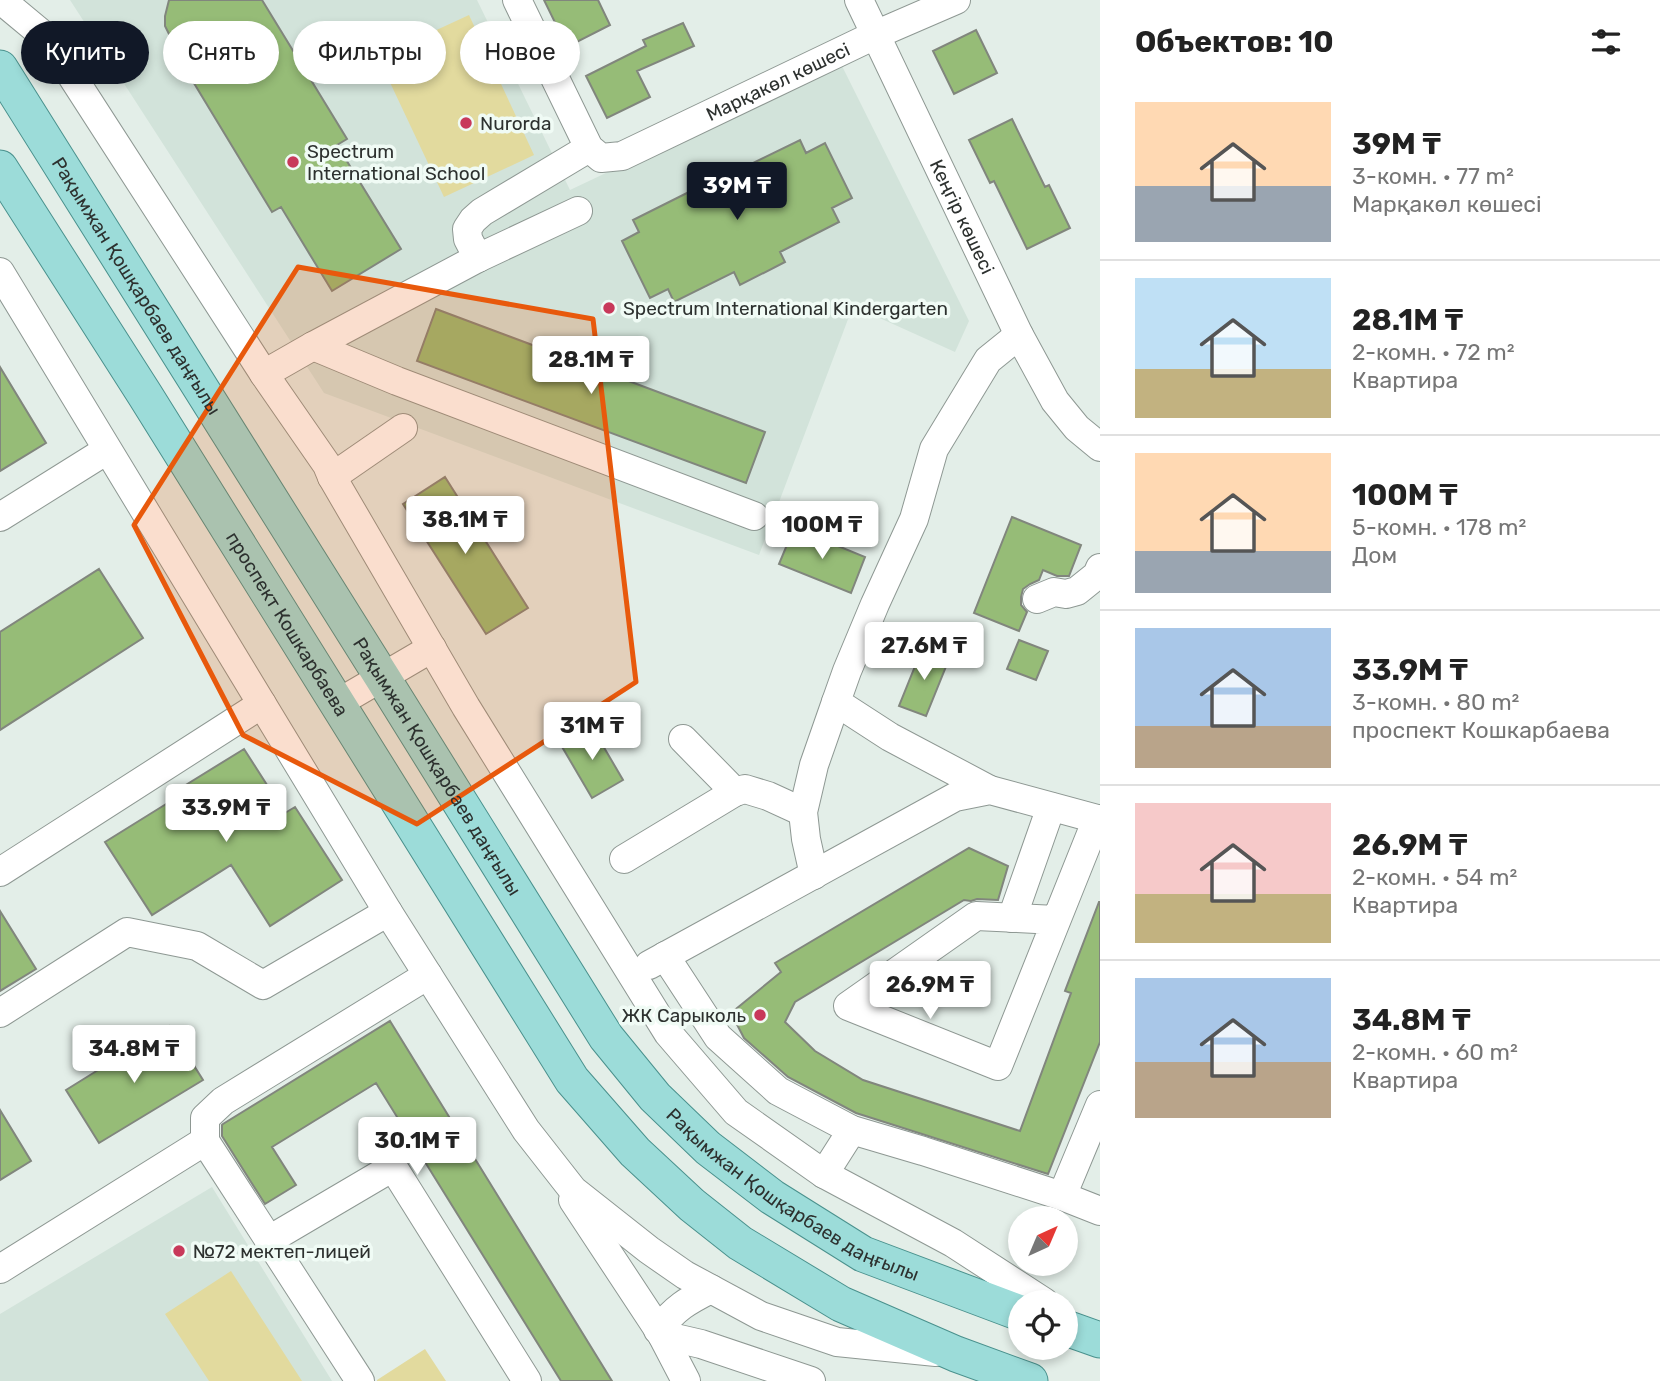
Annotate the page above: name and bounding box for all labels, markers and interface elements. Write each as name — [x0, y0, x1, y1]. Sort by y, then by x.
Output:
chip: Купить — [21, 21, 149, 84]
chip: Снять — [163, 21, 279, 84]
chip: Фильтры — [293, 21, 446, 84]
chip: Новое — [460, 21, 580, 84]
icon: filters — [1587, 23, 1625, 61]
text: Объектов: 10 — [1135, 24, 1334, 60]
street label: Марқакөл көшесі — [702, 38, 854, 126]
place label: Nurorda — [480, 112, 551, 135]
marker: Nurorda — [458, 115, 474, 131]
text: 39M ₸ — [1352, 126, 1441, 162]
icon: home — [1191, 130, 1275, 214]
place label: Spectrum International School — [307, 140, 485, 185]
street label: Рақымжан Қошқарбаев даңғылы — [47, 153, 226, 419]
marker: Spectrum International School — [285, 154, 301, 170]
street label: Кеңгір көшесі — [925, 156, 999, 278]
pin: 39M ₸ — [688, 162, 786, 222]
text: 3-комн. · 77 m² — [1352, 162, 1514, 190]
text: 39M ₸ — [703, 171, 771, 199]
text: Марқакөл көшесі — [1352, 190, 1542, 218]
place label: Spectrum International Kindergarten — [623, 297, 948, 320]
marker: Spectrum International Kindergarten — [601, 300, 617, 316]
text: 28.1M ₸ — [1352, 302, 1463, 338]
icon: home — [1191, 306, 1275, 390]
pin: 28.1M ₸ — [526, 336, 656, 396]
text: 2-комн. · 72 m² — [1352, 338, 1515, 366]
text: 28.1M ₸ — [548, 345, 634, 373]
text: Квартира — [1352, 366, 1458, 394]
text: 100M ₸ — [1352, 477, 1458, 513]
icon: home — [1191, 481, 1275, 565]
pin: 38.1M ₸ — [400, 496, 530, 556]
pin: 100M ₸ — [765, 502, 879, 561]
text: 38.1M ₸ — [422, 505, 508, 533]
text: 100M ₸ — [781, 510, 863, 538]
text: 5-комн. · 178 m² — [1352, 513, 1526, 541]
street label: проспект Кошкарбаева — [221, 528, 353, 721]
text: Дом — [1352, 541, 1397, 569]
pin: 27.6M ₸ — [859, 622, 989, 682]
text: 27.6M ₸ — [881, 631, 967, 659]
street label: Рақымжан Қошқарбаев даңғылы — [348, 633, 526, 900]
text: 33.9M ₸ — [1352, 652, 1468, 688]
icon: home — [1191, 656, 1275, 740]
text: 3-комн. · 80 m² — [1352, 688, 1519, 716]
pin: 31M ₸ — [543, 702, 641, 762]
text: 31M ₸ — [560, 711, 624, 739]
text: проспект Кошкарбаева — [1352, 716, 1610, 744]
pin: 33.9M ₸ — [161, 784, 291, 844]
text: 33.9M ₸ — [181, 793, 271, 821]
text: 26.9M ₸ — [1352, 827, 1468, 863]
icon: home — [1191, 831, 1275, 915]
text: 2-комн. · 54 m² — [1352, 863, 1517, 891]
text: Квартира — [1352, 891, 1458, 919]
pin: 26.9M ₸ — [865, 962, 995, 1021]
text: 26.9M ₸ — [886, 970, 974, 998]
text: 34.8M ₸ — [1352, 1002, 1471, 1038]
place label: ЖК Сарыколь — [621, 1004, 746, 1027]
icon: home — [1191, 1006, 1275, 1090]
marker: ЖК Сарыколь — [752, 1007, 768, 1023]
pin: 34.8M ₸ — [69, 1026, 199, 1085]
text: 34.8M ₸ — [88, 1034, 180, 1062]
text: 2-комн. · 60 m² — [1352, 1038, 1518, 1066]
text: Квартира — [1352, 1066, 1458, 1094]
street label: Рақымжан Қошқарбаев даңғылы — [662, 1103, 922, 1286]
pin: 30.1M ₸ — [352, 1118, 482, 1177]
text: 30.1M ₸ — [374, 1126, 460, 1154]
north arrow — [1008, 1206, 1078, 1276]
map controls — [1008, 1206, 1078, 1360]
place label: №72 мектеп-лицей — [193, 1240, 371, 1263]
marker: №72 мектеп-лицей — [171, 1243, 187, 1259]
button: locate — [1008, 1290, 1078, 1360]

